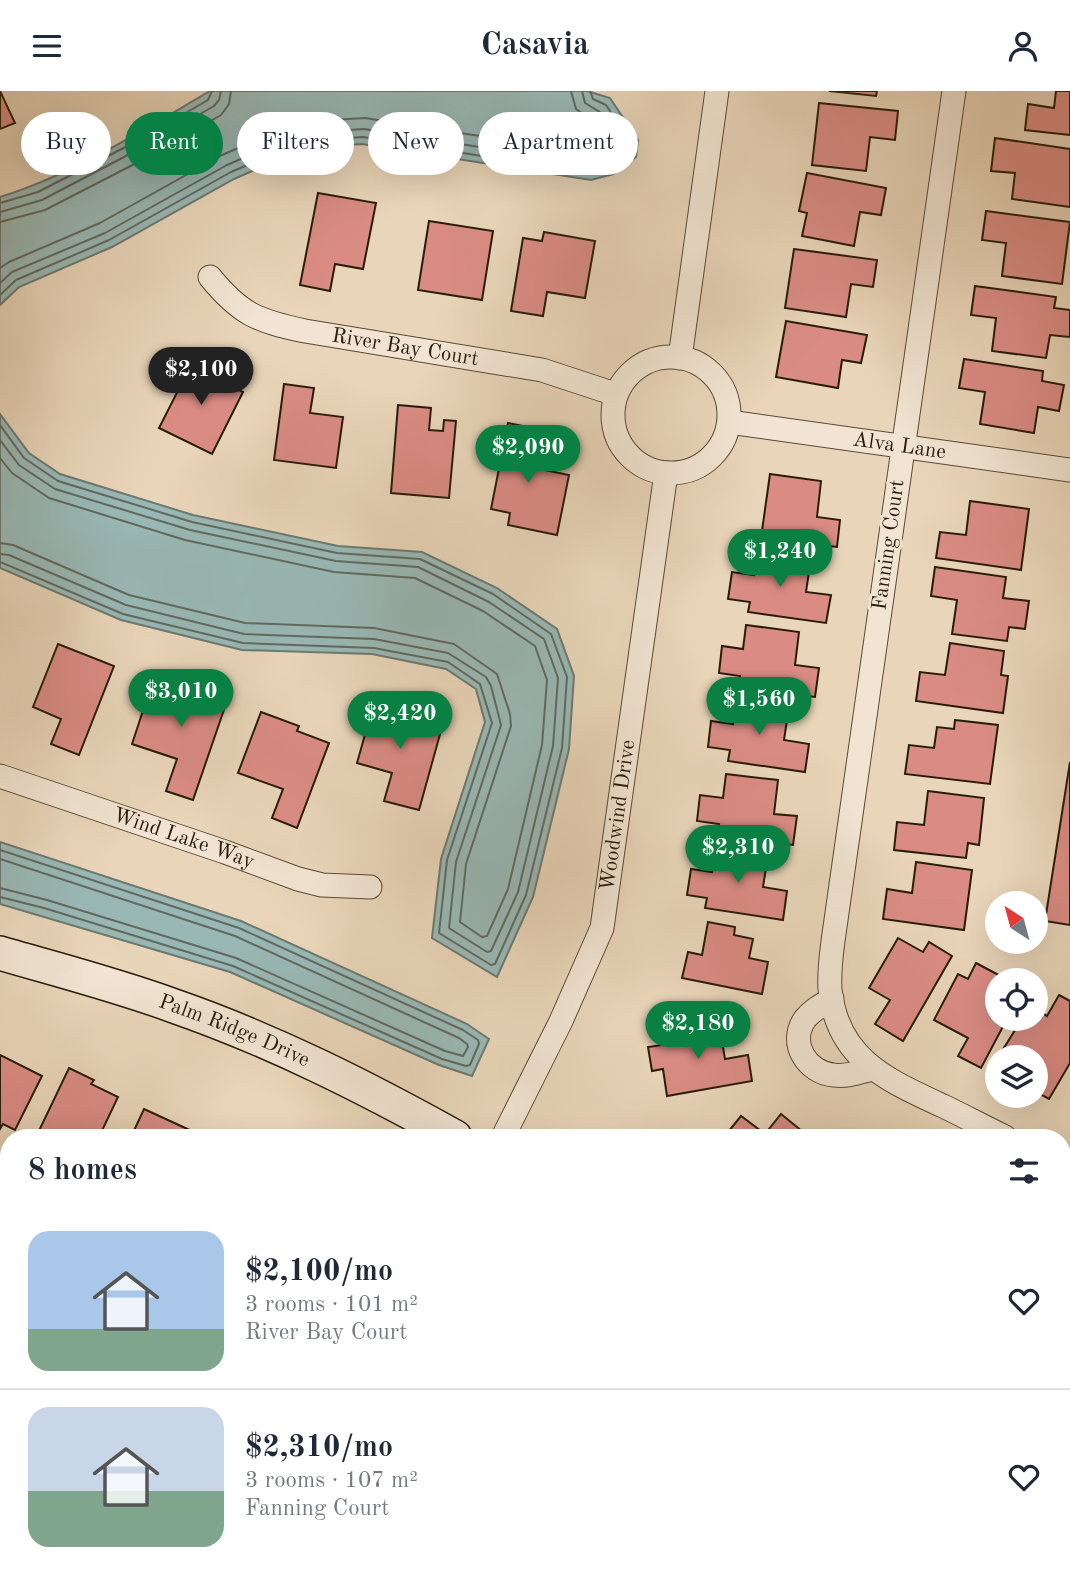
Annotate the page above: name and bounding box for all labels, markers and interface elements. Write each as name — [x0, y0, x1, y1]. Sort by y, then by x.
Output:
icon: menu — [28, 27, 66, 65]
icon: person — [1004, 27, 1042, 65]
text: Casavia — [481, 30, 589, 62]
chip: Buy — [21, 112, 111, 175]
chip: Rent — [125, 112, 223, 175]
chip: Filters — [237, 112, 354, 175]
chip: New — [368, 112, 464, 175]
chip: Apartment — [478, 112, 638, 175]
street label: River Bay Court — [330, 325, 480, 370]
pin: $2,100 — [144, 347, 258, 407]
text: $2,100 — [164, 358, 238, 381]
pin: $2,090 — [471, 425, 585, 485]
street label: Alva Lane — [851, 429, 947, 463]
text: $2,090 — [491, 436, 565, 459]
street label: Fanning Court — [869, 478, 909, 612]
pin: $1,240 — [723, 529, 837, 589]
text: $1,240 — [743, 540, 817, 563]
pin: $3,010 — [124, 669, 238, 729]
pin: $1,560 — [702, 677, 816, 737]
text: $3,010 — [144, 680, 218, 703]
text: $1,560 — [722, 688, 796, 711]
pin: $2,420 — [343, 691, 457, 751]
text: $2,420 — [363, 702, 437, 725]
street label: Woodwind Drive — [597, 738, 639, 893]
street label: Wind Lake Way — [110, 804, 257, 872]
pin: $2,310 — [681, 825, 795, 885]
text: $2,310 — [701, 836, 775, 859]
north arrow — [985, 891, 1048, 954]
map controls — [985, 891, 1048, 1108]
button: locate — [985, 968, 1048, 1031]
street label: Palm Ridge Drive — [156, 991, 313, 1071]
pin: $2,180 — [641, 1002, 755, 1061]
text: $2,180 — [661, 1012, 735, 1035]
button: layers — [985, 1045, 1048, 1108]
icon: filters — [1005, 1152, 1043, 1190]
text: 8 homes — [28, 1156, 137, 1186]
text: $2,100/mo — [245, 1257, 393, 1287]
icon: home — [84, 1259, 168, 1343]
icon: heart — [1005, 1282, 1043, 1320]
text: 3 rooms · 101 m² — [245, 1293, 418, 1316]
text: River Bay Court — [245, 1321, 407, 1344]
text: $2,310/mo — [245, 1433, 393, 1463]
icon: home — [84, 1435, 168, 1519]
icon: heart — [1005, 1458, 1043, 1496]
text: 3 rooms · 107 m² — [245, 1469, 418, 1492]
text: Fanning Court — [245, 1497, 389, 1520]

